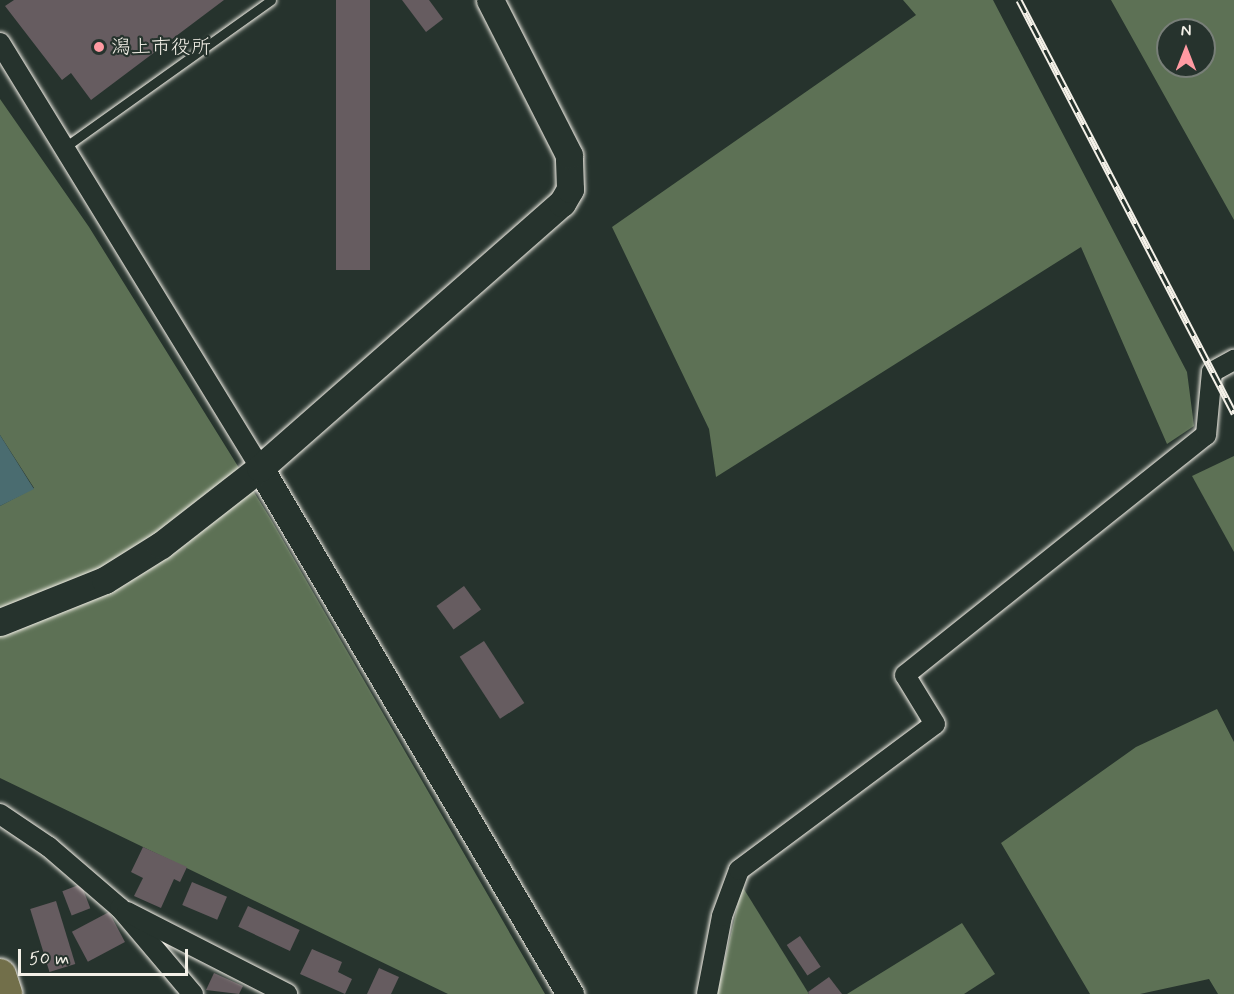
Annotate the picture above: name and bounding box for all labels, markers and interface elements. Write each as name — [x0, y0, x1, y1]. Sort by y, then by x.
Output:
north arrow — [1156, 18, 1216, 78]
text: N — [1181, 21, 1191, 42]
place label: 潟上市役所 — [111, 35, 211, 59]
marker: 潟上市役所 — [92, 40, 106, 54]
scale bar — [21, 937, 190, 975]
text: 50 m — [29, 947, 69, 971]

